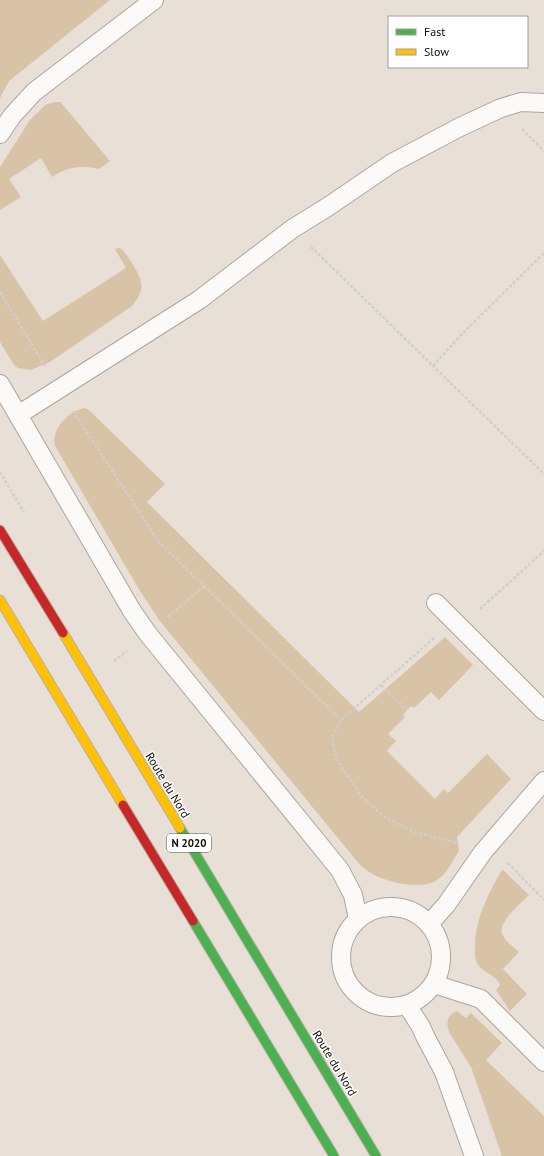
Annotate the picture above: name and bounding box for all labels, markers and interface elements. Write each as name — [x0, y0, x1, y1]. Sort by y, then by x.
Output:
legend — [388, 16, 528, 68]
text: Fast — [424, 24, 445, 39]
text: Slow — [424, 44, 449, 59]
street label: Route du Nord — [143, 749, 193, 821]
road number: N 2020 — [167, 834, 211, 852]
street label: Route du Nord — [310, 1027, 360, 1099]

